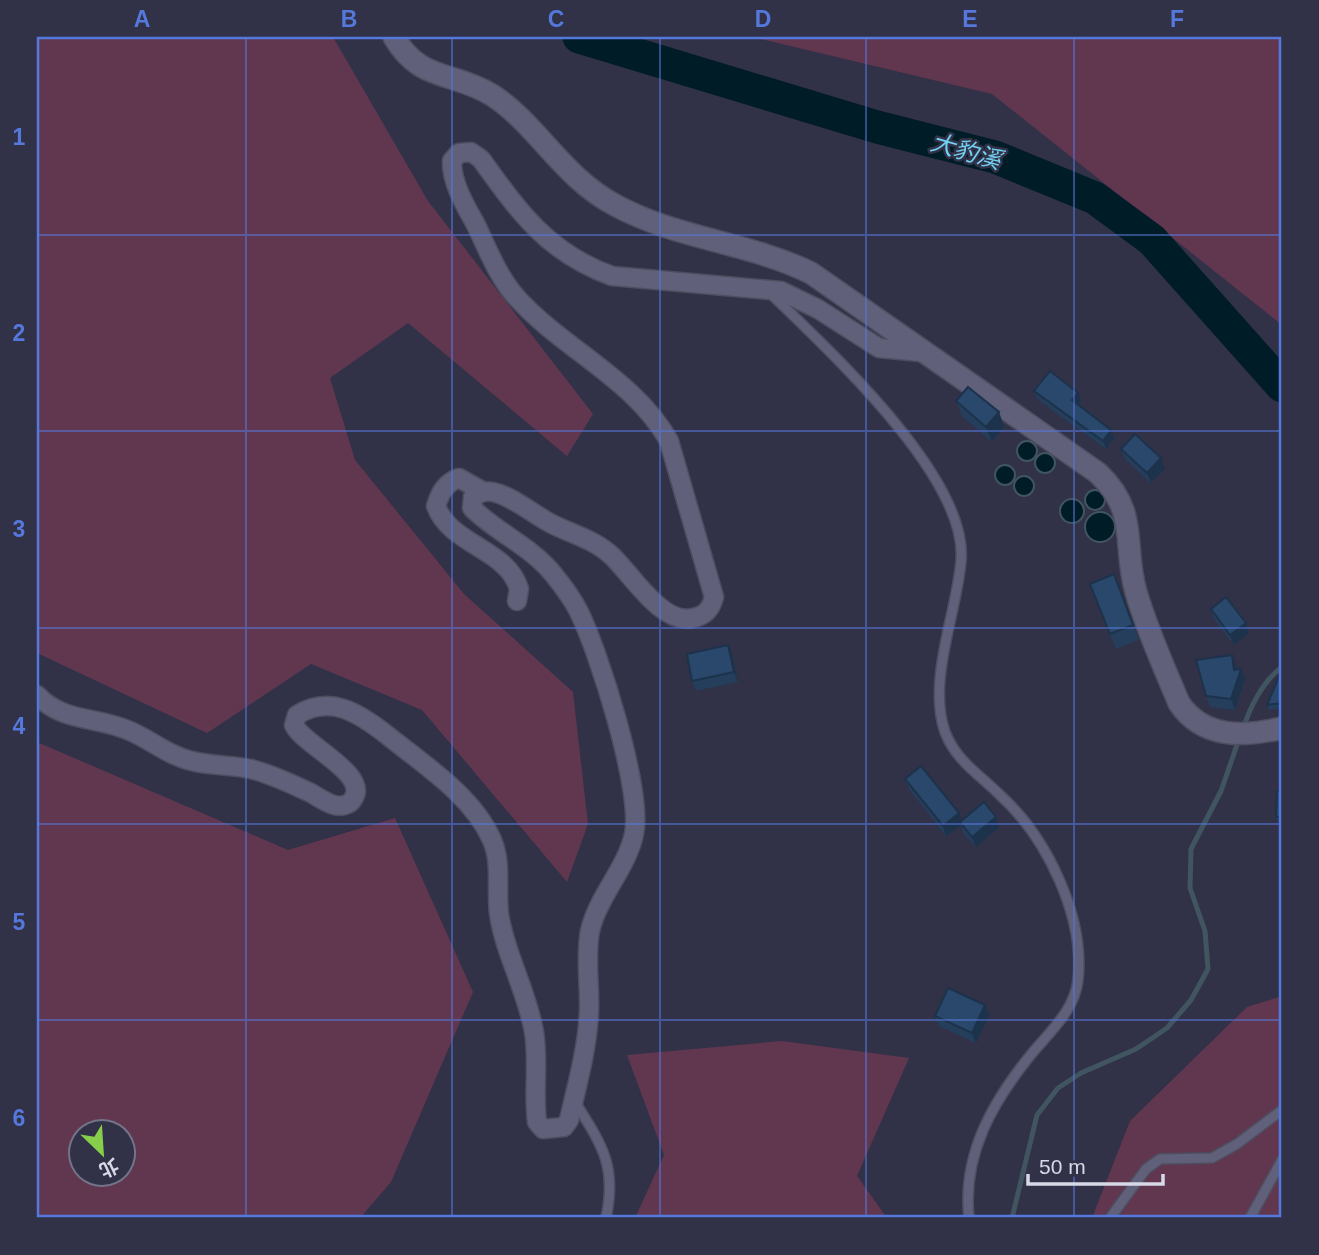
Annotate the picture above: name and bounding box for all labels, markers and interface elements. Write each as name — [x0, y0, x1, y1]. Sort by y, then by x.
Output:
text: A — [134, 6, 150, 32]
text: B — [341, 6, 357, 32]
text: C — [548, 6, 564, 32]
text: D — [755, 6, 771, 32]
text: E — [962, 6, 978, 32]
text: F — [1170, 6, 1184, 32]
text: 1 — [13, 124, 26, 150]
water label: 大豹溪 — [928, 128, 1007, 175]
text: 2 — [13, 320, 25, 346]
text: 3 — [13, 516, 25, 542]
text: 4 — [13, 713, 26, 739]
text: 5 — [13, 909, 26, 935]
text: 6 — [13, 1105, 25, 1131]
north arrow — [66, 1118, 136, 1188]
scale bar — [1028, 1143, 1163, 1187]
text: 北 — [96, 1154, 122, 1181]
text: 50 m — [1039, 1155, 1086, 1178]

